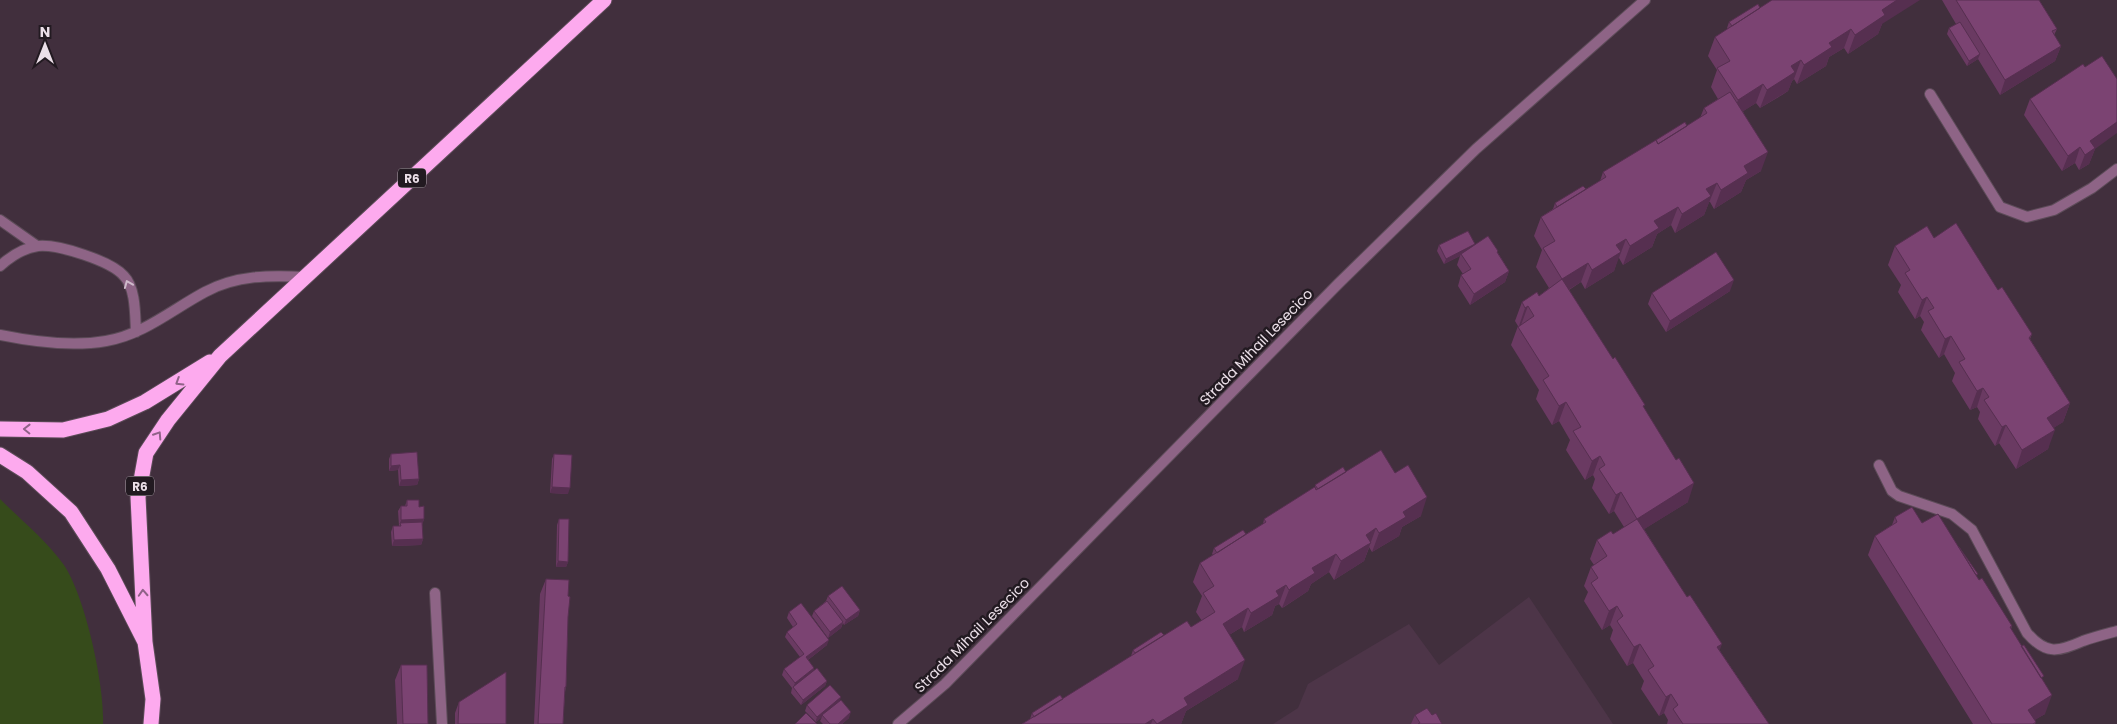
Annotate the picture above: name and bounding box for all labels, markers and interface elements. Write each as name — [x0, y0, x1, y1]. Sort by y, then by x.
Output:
north arrow — [20, 20, 70, 70]
text: N — [40, 22, 50, 42]
road number: R6 — [398, 168, 426, 188]
one-way arrow — [124, 280, 135, 289]
street label: Strada Mihail Lesecico — [1195, 284, 1317, 410]
one-way arrow — [175, 375, 184, 385]
one-way arrow — [22, 424, 30, 434]
one-way arrow — [152, 431, 162, 440]
road number: R6 — [126, 476, 154, 496]
street label: Strada Mihail Lesecico — [910, 573, 1034, 697]
one-way arrow — [137, 589, 148, 597]

